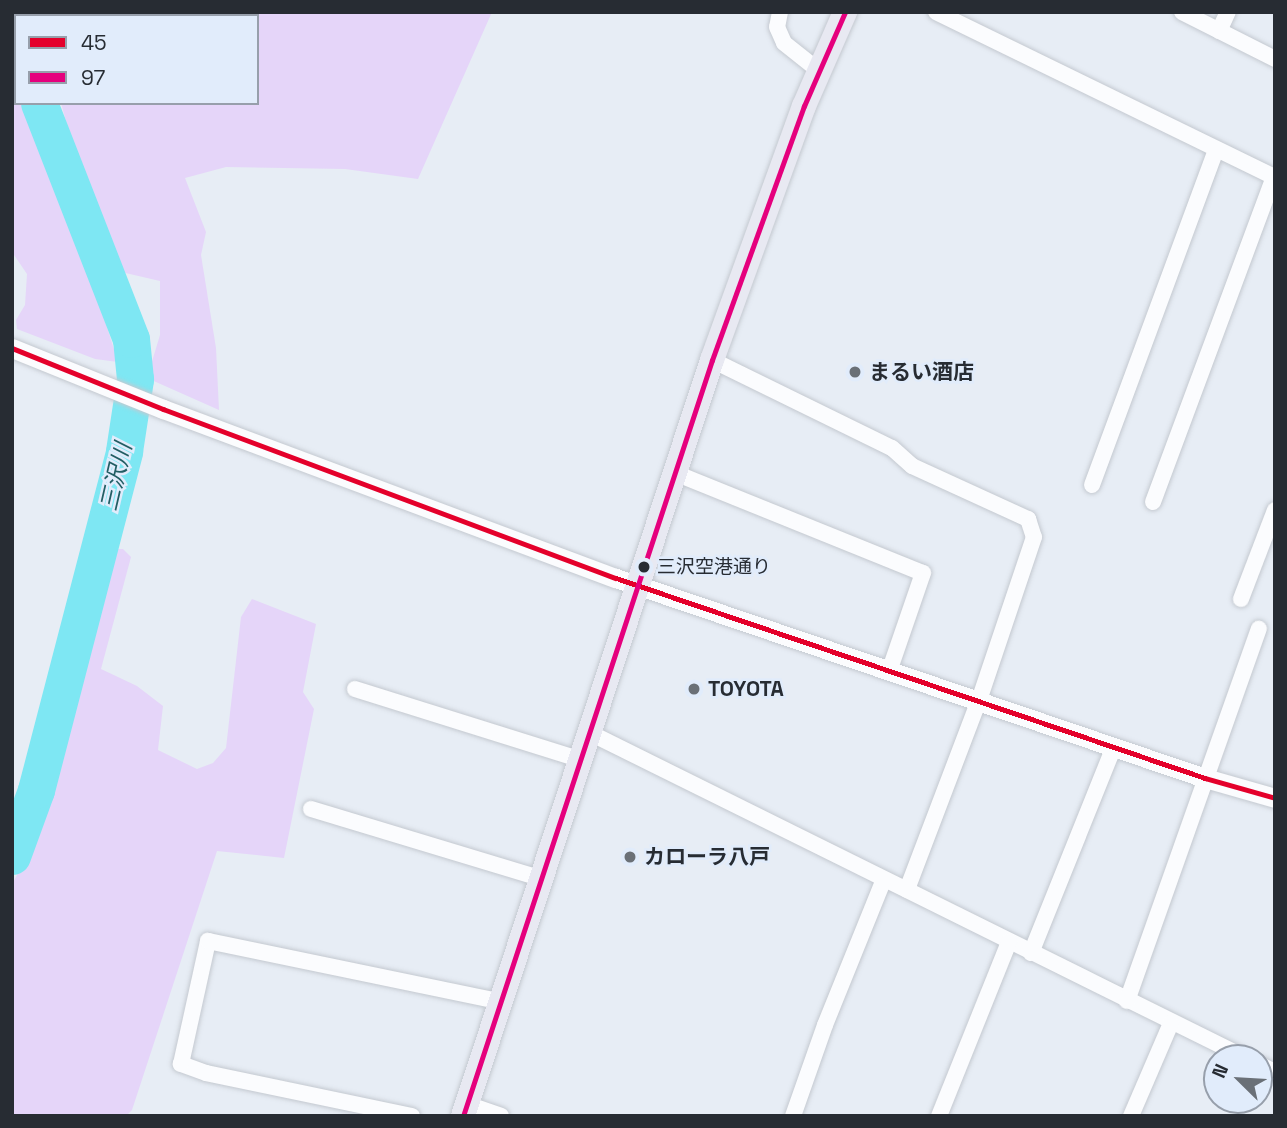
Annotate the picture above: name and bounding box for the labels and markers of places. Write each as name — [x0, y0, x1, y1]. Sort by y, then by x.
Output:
place label: まるい酒店 — [869, 359, 974, 385]
marker: まるい酒店 — [847, 364, 863, 380]
place label: 三沢空港通り — [657, 556, 771, 578]
marker: 三沢空港通り — [637, 560, 651, 574]
place label: TOYOTA — [708, 676, 784, 702]
marker: TOYOTA — [686, 681, 702, 697]
place label: カローラ八戸 — [644, 844, 770, 870]
marker: カローラ八戸 — [622, 849, 638, 865]

